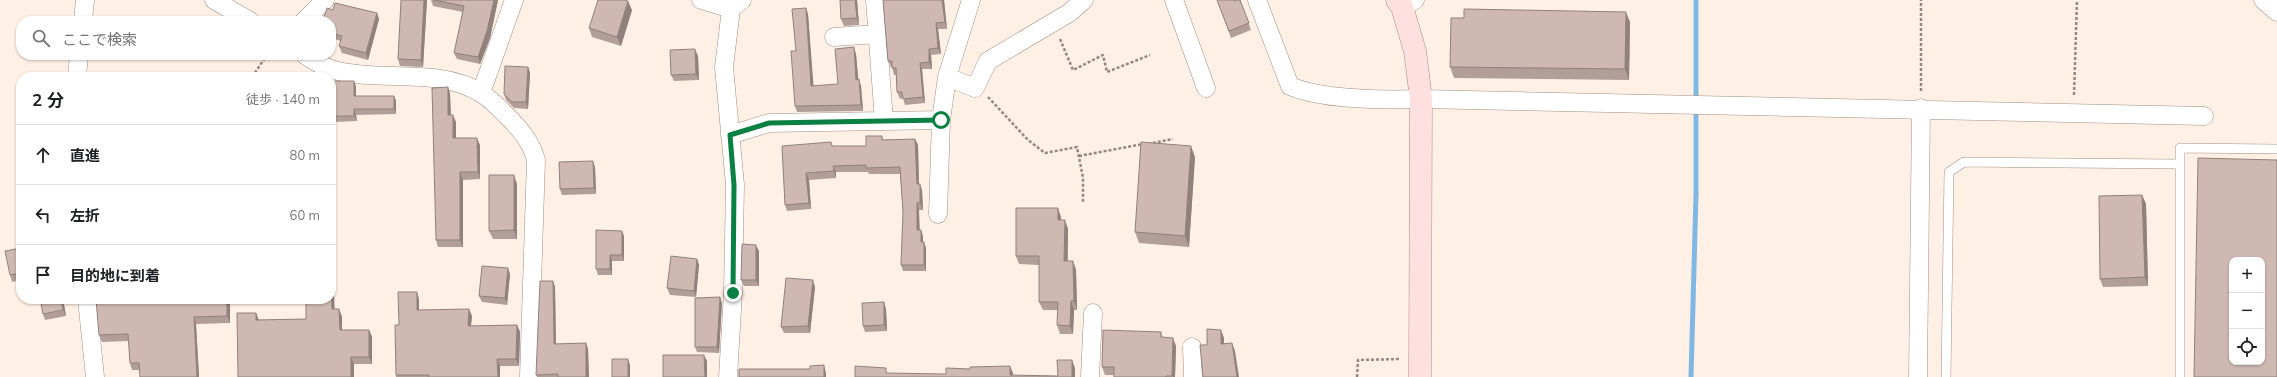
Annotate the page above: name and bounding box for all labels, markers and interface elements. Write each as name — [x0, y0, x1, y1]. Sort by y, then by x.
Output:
search box — [16, 16, 336, 60]
icon: search — [30, 27, 52, 49]
text: ここで検索 — [62, 30, 137, 49]
text: 2 分 — [32, 89, 64, 110]
text: 徒歩 · 140 m — [246, 91, 320, 107]
route start — [932, 111, 950, 129]
icon: ahead — [32, 144, 54, 166]
text: 直進 — [70, 146, 100, 165]
text: 80 m — [290, 147, 320, 163]
icon: left — [32, 204, 54, 226]
text: 左折 — [70, 206, 100, 225]
text: 60 m — [290, 207, 320, 223]
map controls — [2229, 257, 2265, 365]
button: + — [2229, 257, 2265, 293]
icon: arrive — [32, 264, 54, 286]
text: 目的地に到着 — [70, 266, 160, 285]
route end — [724, 284, 742, 302]
button: − — [2229, 293, 2265, 329]
button: locate — [2229, 329, 2265, 365]

